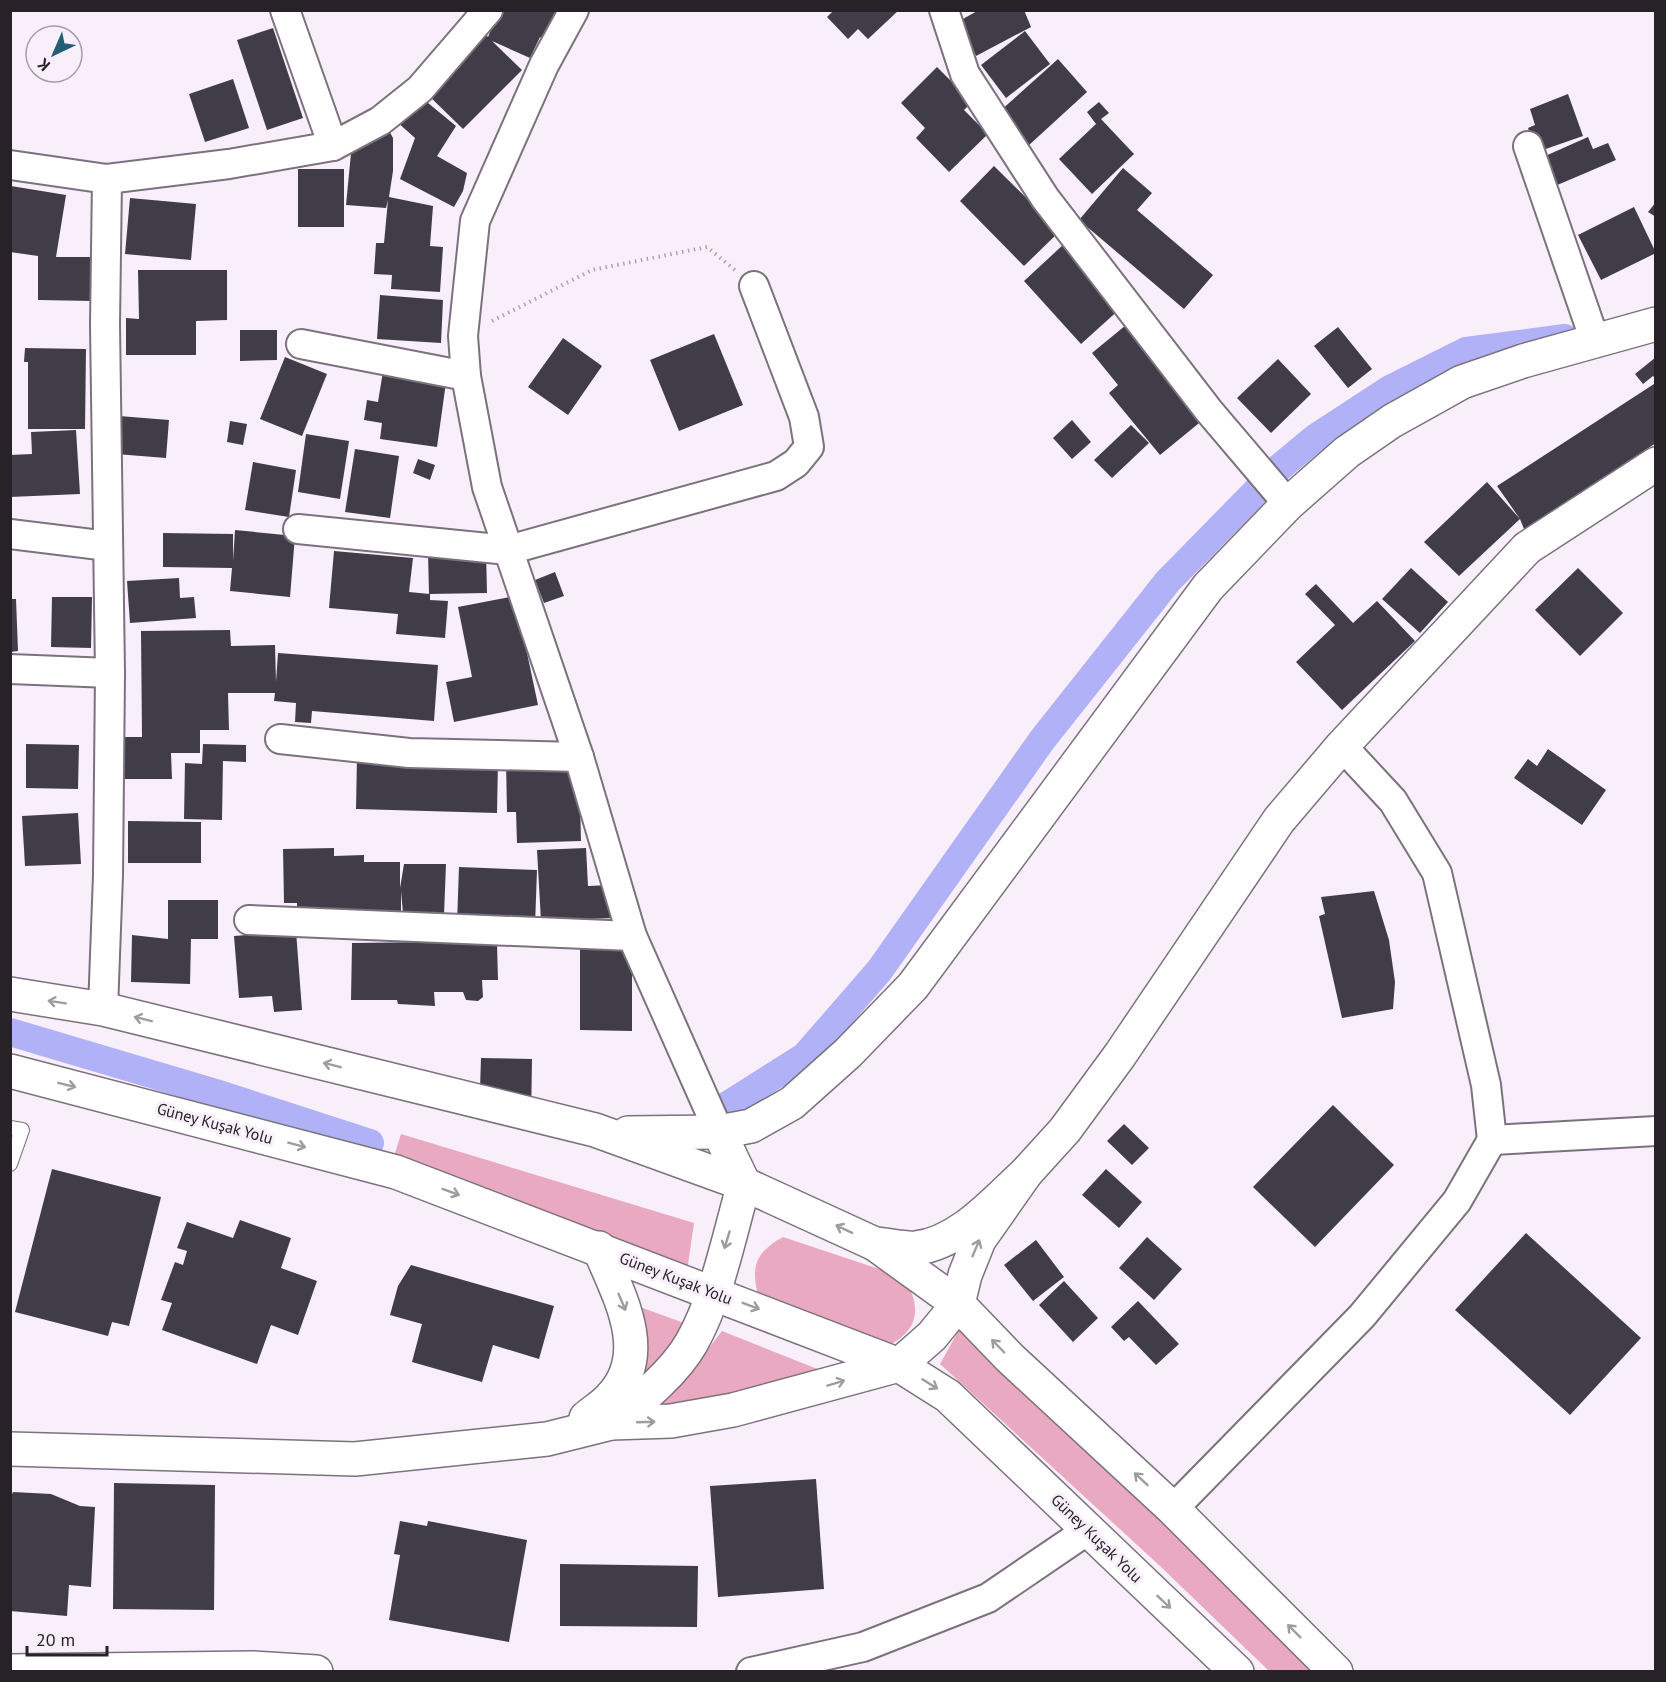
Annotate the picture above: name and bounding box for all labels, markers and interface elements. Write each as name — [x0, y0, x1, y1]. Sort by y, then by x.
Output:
north arrow — [24, 24, 84, 84]
text: K — [33, 54, 54, 75]
one-way arrow — [47, 997, 67, 1008]
one-way arrow — [133, 1012, 152, 1024]
one-way arrow — [323, 1058, 342, 1070]
one-way arrow — [57, 1080, 76, 1092]
street label: Güney Kuşak Yolu — [155, 1098, 275, 1148]
one-way arrow — [287, 1139, 306, 1151]
one-way arrow — [441, 1187, 460, 1198]
one-way arrow — [835, 1223, 853, 1234]
one-way arrow — [721, 1230, 732, 1249]
one-way arrow — [971, 1240, 982, 1258]
street label: Güney Kuşak Yolu — [617, 1247, 735, 1309]
one-way arrow — [617, 1292, 628, 1311]
one-way arrow — [741, 1301, 760, 1312]
one-way arrow — [991, 1338, 1006, 1353]
one-way arrow — [826, 1377, 845, 1388]
one-way arrow — [921, 1378, 937, 1390]
one-way arrow — [635, 1417, 655, 1428]
one-way arrow — [1133, 1472, 1148, 1486]
street label: Güney Kuşak Yolu — [1047, 1489, 1147, 1587]
one-way arrow — [1157, 1595, 1172, 1610]
scale bar — [27, 1619, 106, 1657]
one-way arrow — [1287, 1623, 1302, 1638]
text: 20 m — [36, 1628, 75, 1651]

